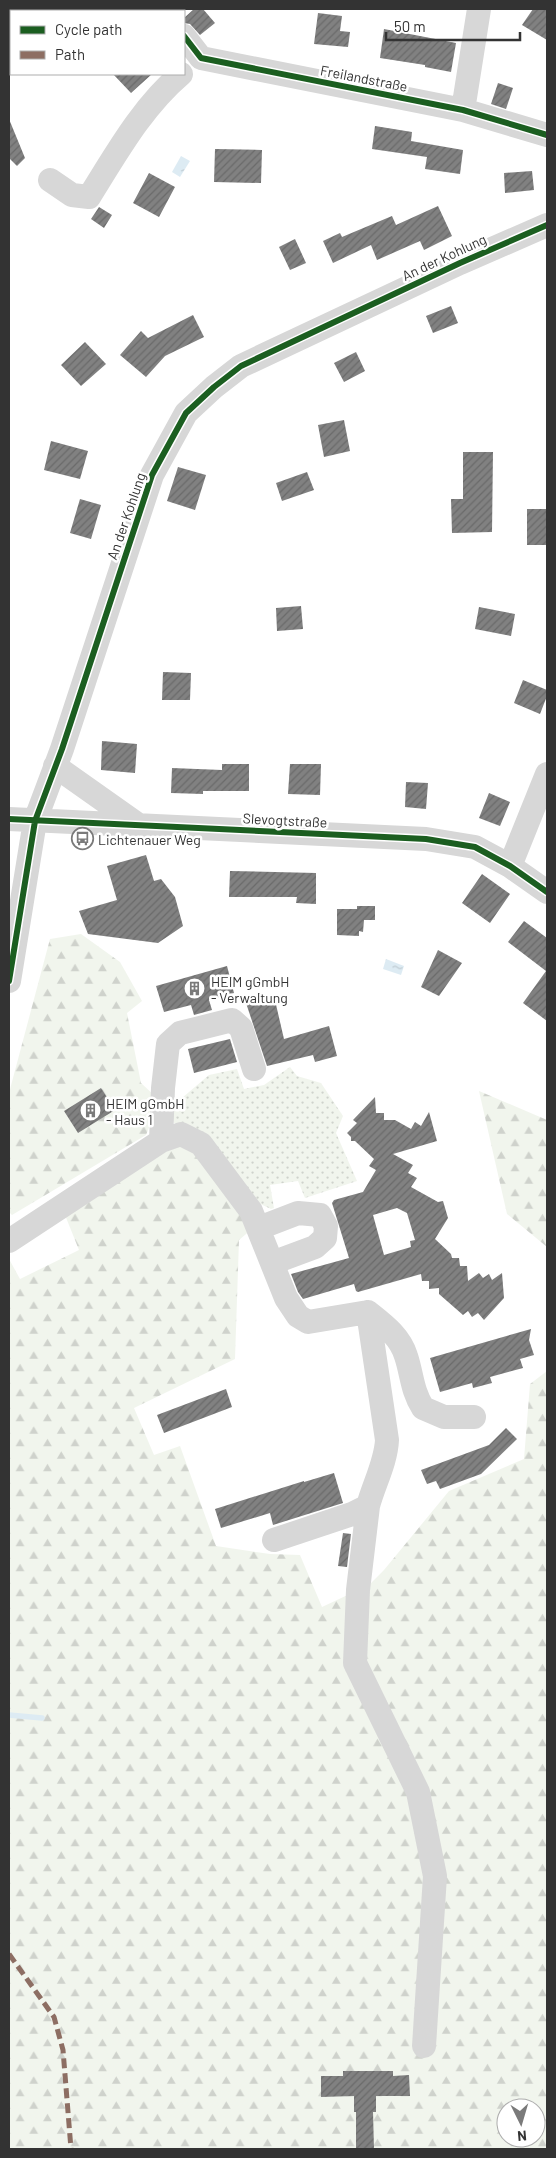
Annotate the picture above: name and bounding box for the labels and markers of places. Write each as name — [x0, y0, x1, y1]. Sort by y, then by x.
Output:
bus stop icon: Lichtenauer Weg — [70, 827, 94, 851]
place label: Lichtenauer Weg — [98, 831, 201, 848]
place label: HEIM gGmbH - Verwaltung — [211, 973, 290, 1006]
building icon: HEIM gGmbH - Verwaltung — [183, 977, 207, 1001]
place label: HEIM gGmbH - Haus 1 — [106, 1095, 185, 1128]
building icon: HEIM gGmbH - Haus 1 — [78, 1099, 102, 1123]

